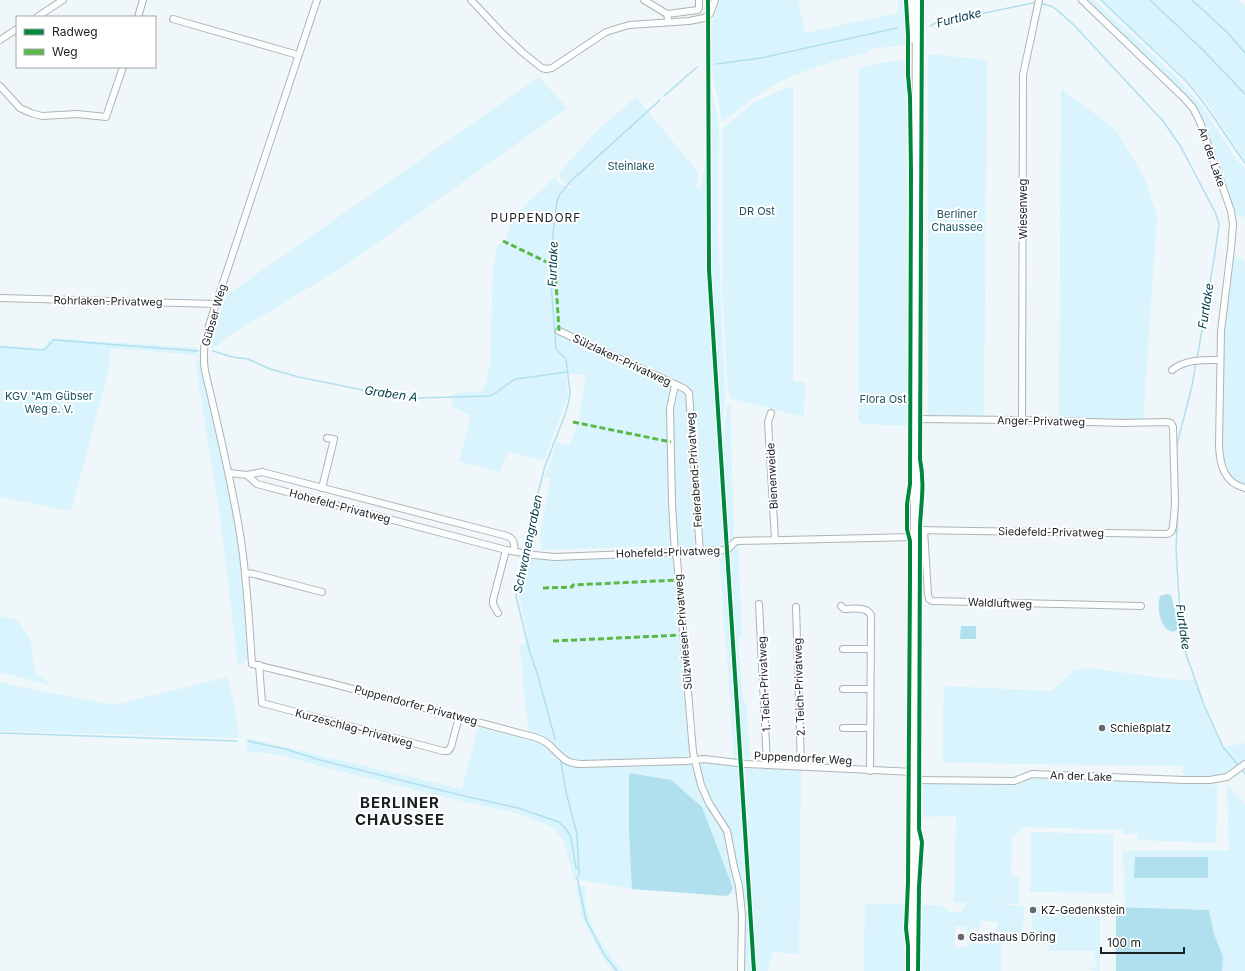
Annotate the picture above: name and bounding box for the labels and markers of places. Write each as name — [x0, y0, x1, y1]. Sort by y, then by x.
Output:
place label: Schießplatz — [1110, 721, 1171, 735]
marker: Schießplatz — [1097, 723, 1107, 733]
place label: KZ-Gedenkstein — [1041, 903, 1125, 917]
marker: KZ-Gedenkstein — [1028, 905, 1038, 915]
place label: Gasthaus Döring — [969, 930, 1056, 944]
marker: Gasthaus Döring — [956, 932, 966, 942]

